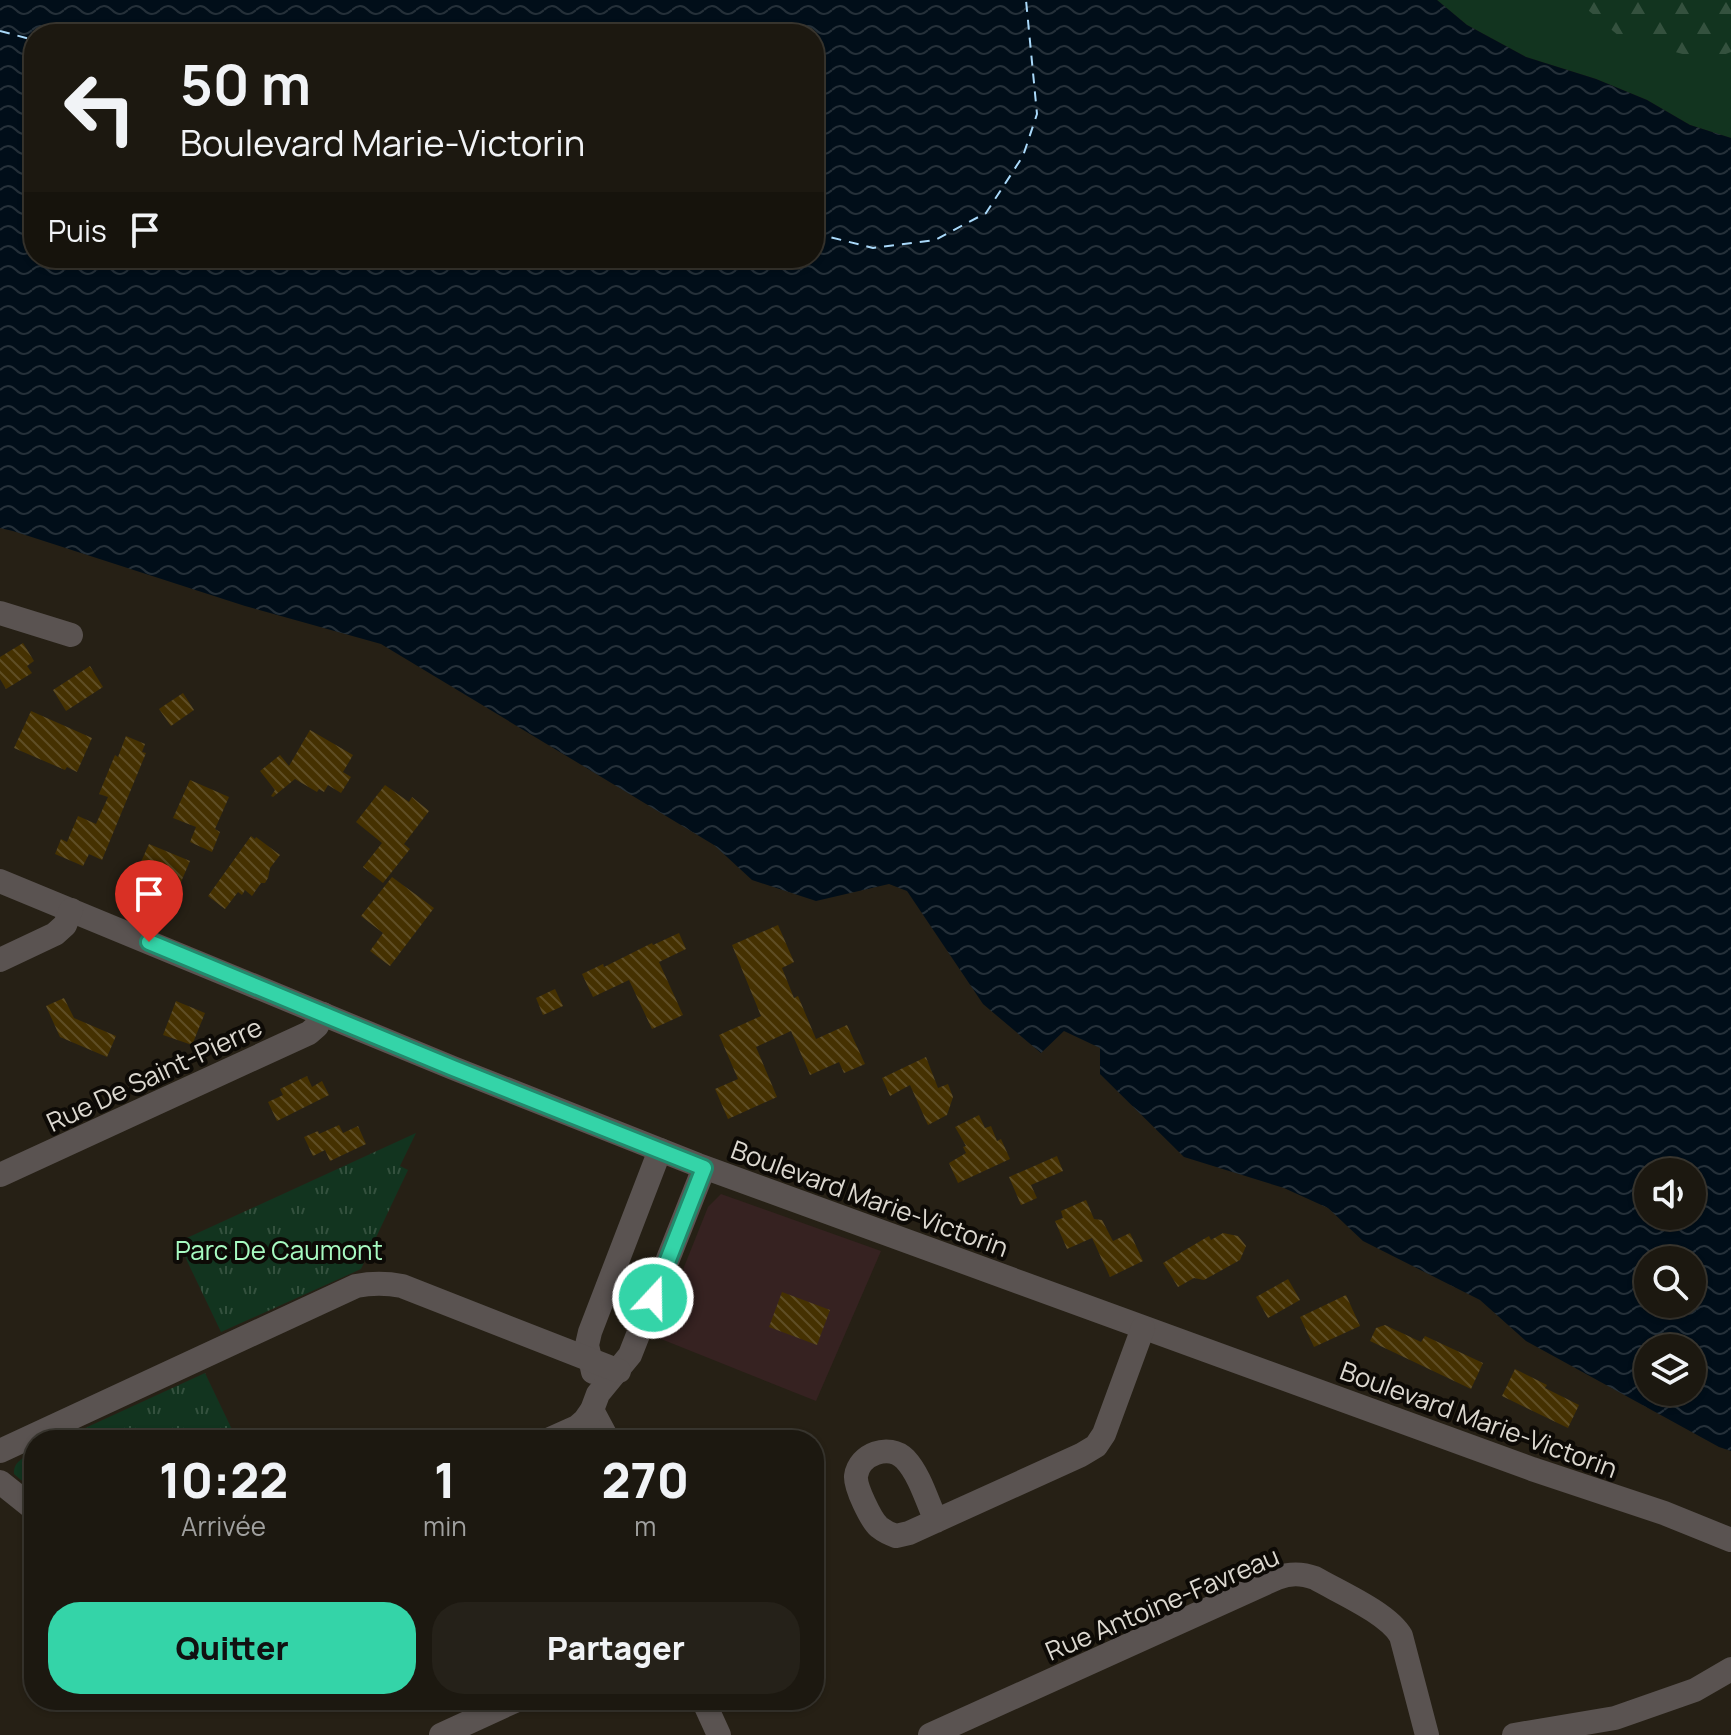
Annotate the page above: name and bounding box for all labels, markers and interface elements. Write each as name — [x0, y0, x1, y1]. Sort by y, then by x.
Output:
text: 50 m — [180, 45, 311, 122]
icon: left — [48, 56, 152, 160]
text: Boulevard Marie-Victorin — [180, 118, 585, 167]
icon: arrive — [123, 208, 167, 252]
text: Puis — [48, 210, 107, 251]
pin — [115, 860, 183, 942]
icon: arrive — [127, 872, 171, 916]
street label: Rue De Saint-Pierre — [40, 1008, 268, 1140]
street label: Boulevard Marie-Victorin — [726, 1131, 1014, 1265]
map controls — [1634, 1158, 1706, 1406]
button: sound — [1634, 1158, 1706, 1230]
park label: Parc De Caumont — [175, 1232, 383, 1268]
button: search — [1634, 1246, 1706, 1318]
position arrow — [611, 1256, 695, 1340]
button: layers — [1634, 1334, 1706, 1406]
street label: Boulevard Marie-Victorin — [1335, 1352, 1623, 1486]
text: 10:22 — [159, 1447, 288, 1512]
text: 1 — [434, 1447, 456, 1512]
text: 270 — [602, 1447, 689, 1512]
text: Arrivée — [181, 1508, 266, 1544]
text: min — [423, 1508, 467, 1544]
text: m — [634, 1508, 656, 1544]
street label: Rue Antoine-Favreau — [1040, 1537, 1284, 1669]
button: Quitter — [48, 1602, 416, 1694]
button: Partager — [432, 1602, 800, 1694]

